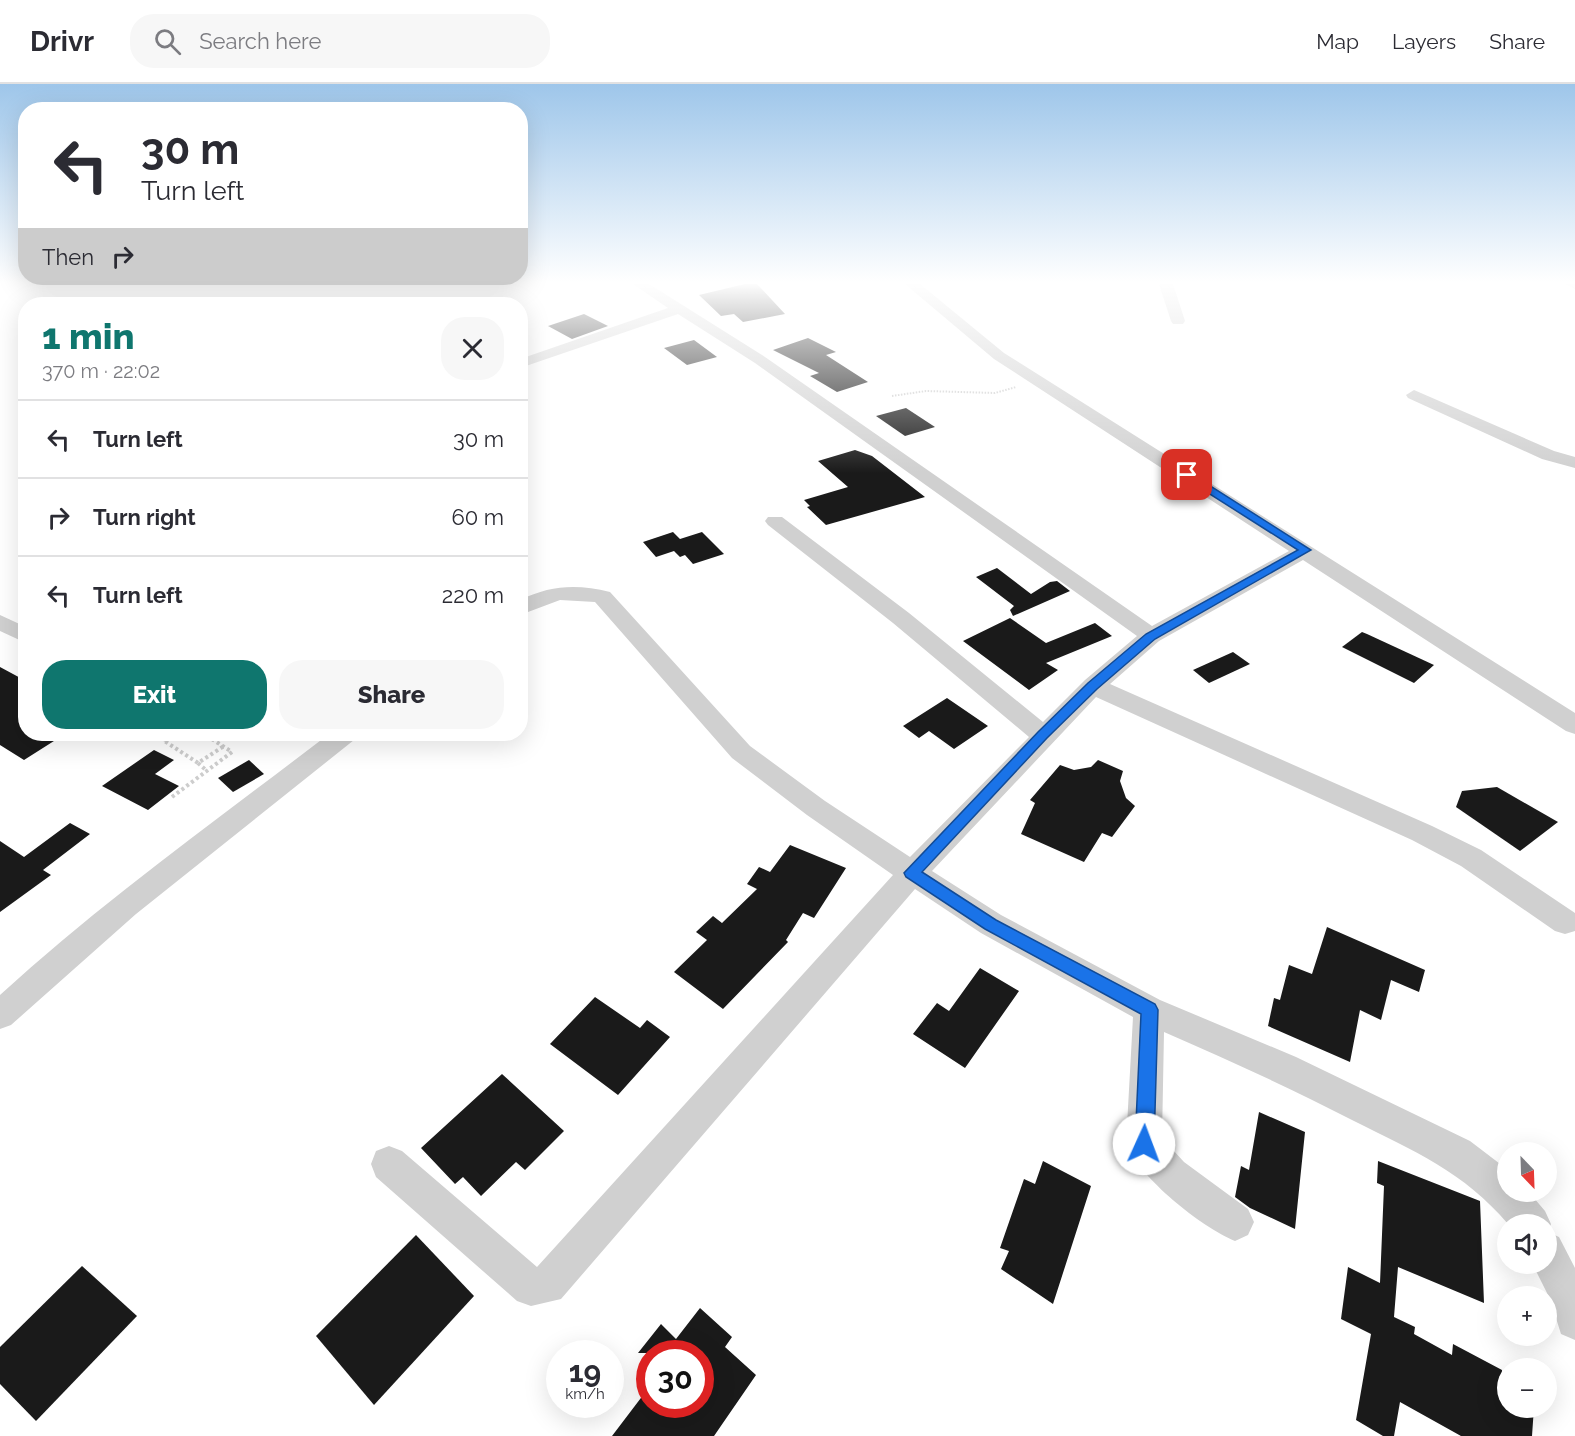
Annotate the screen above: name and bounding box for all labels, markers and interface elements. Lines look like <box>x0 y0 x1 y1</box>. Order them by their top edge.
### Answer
search box <box>130 14 550 68</box>
text: Drivr <box>30 25 94 58</box>
icon: search <box>151 25 184 58</box>
text: Search here <box>199 28 321 54</box>
text: Map <box>1316 29 1359 54</box>
text: Layers <box>1392 29 1456 54</box>
text: Share <box>1489 29 1545 54</box>
text: 30 m <box>141 125 239 174</box>
icon: left <box>42 126 120 204</box>
text: Turn left <box>141 175 244 206</box>
icon: right <box>106 240 139 273</box>
text: Then <box>42 244 94 270</box>
text: 1 min <box>42 315 134 357</box>
button: close <box>441 317 504 380</box>
text: 370 m · 22:02 <box>42 359 160 383</box>
icon: left <box>42 423 75 456</box>
text: Turn left <box>93 426 183 452</box>
text: 30 m <box>453 426 504 452</box>
pin <box>1161 449 1212 500</box>
icon: arrive <box>1170 458 1203 491</box>
icon: right <box>42 501 75 534</box>
text: Turn right <box>93 504 196 530</box>
text: 60 m <box>451 504 504 530</box>
icon: left <box>42 579 75 612</box>
text: Turn left <box>93 582 183 608</box>
text: 220 m <box>442 582 504 608</box>
button: Exit <box>42 660 267 729</box>
button: Share <box>279 660 504 729</box>
position arrow <box>1112 1112 1176 1176</box>
north arrow <box>1497 1142 1557 1202</box>
map controls <box>1497 1142 1557 1418</box>
button: sound <box>1497 1214 1557 1274</box>
button: + <box>1497 1286 1557 1346</box>
speed limit sign: 30 <box>636 1340 714 1418</box>
text: 19 <box>569 1354 601 1389</box>
button: − <box>1497 1358 1557 1418</box>
text: km/h <box>565 1385 605 1403</box>

